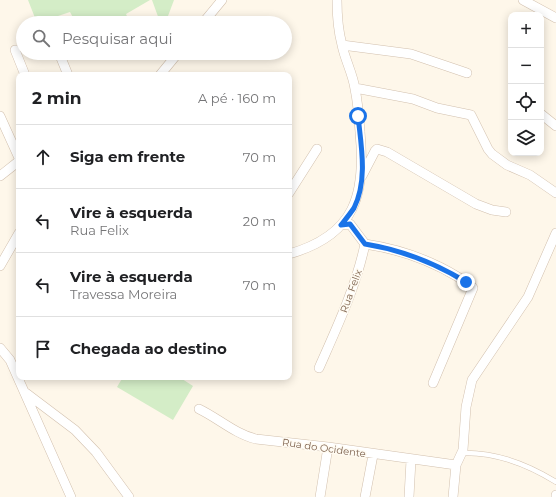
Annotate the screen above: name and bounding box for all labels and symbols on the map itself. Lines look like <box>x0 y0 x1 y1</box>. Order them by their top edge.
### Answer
route start <box>349 107 367 125</box>
street label: Rua Felix <box>337 267 365 315</box>
route end <box>457 273 475 291</box>
street label: Rua do Ocidente <box>281 436 367 460</box>

